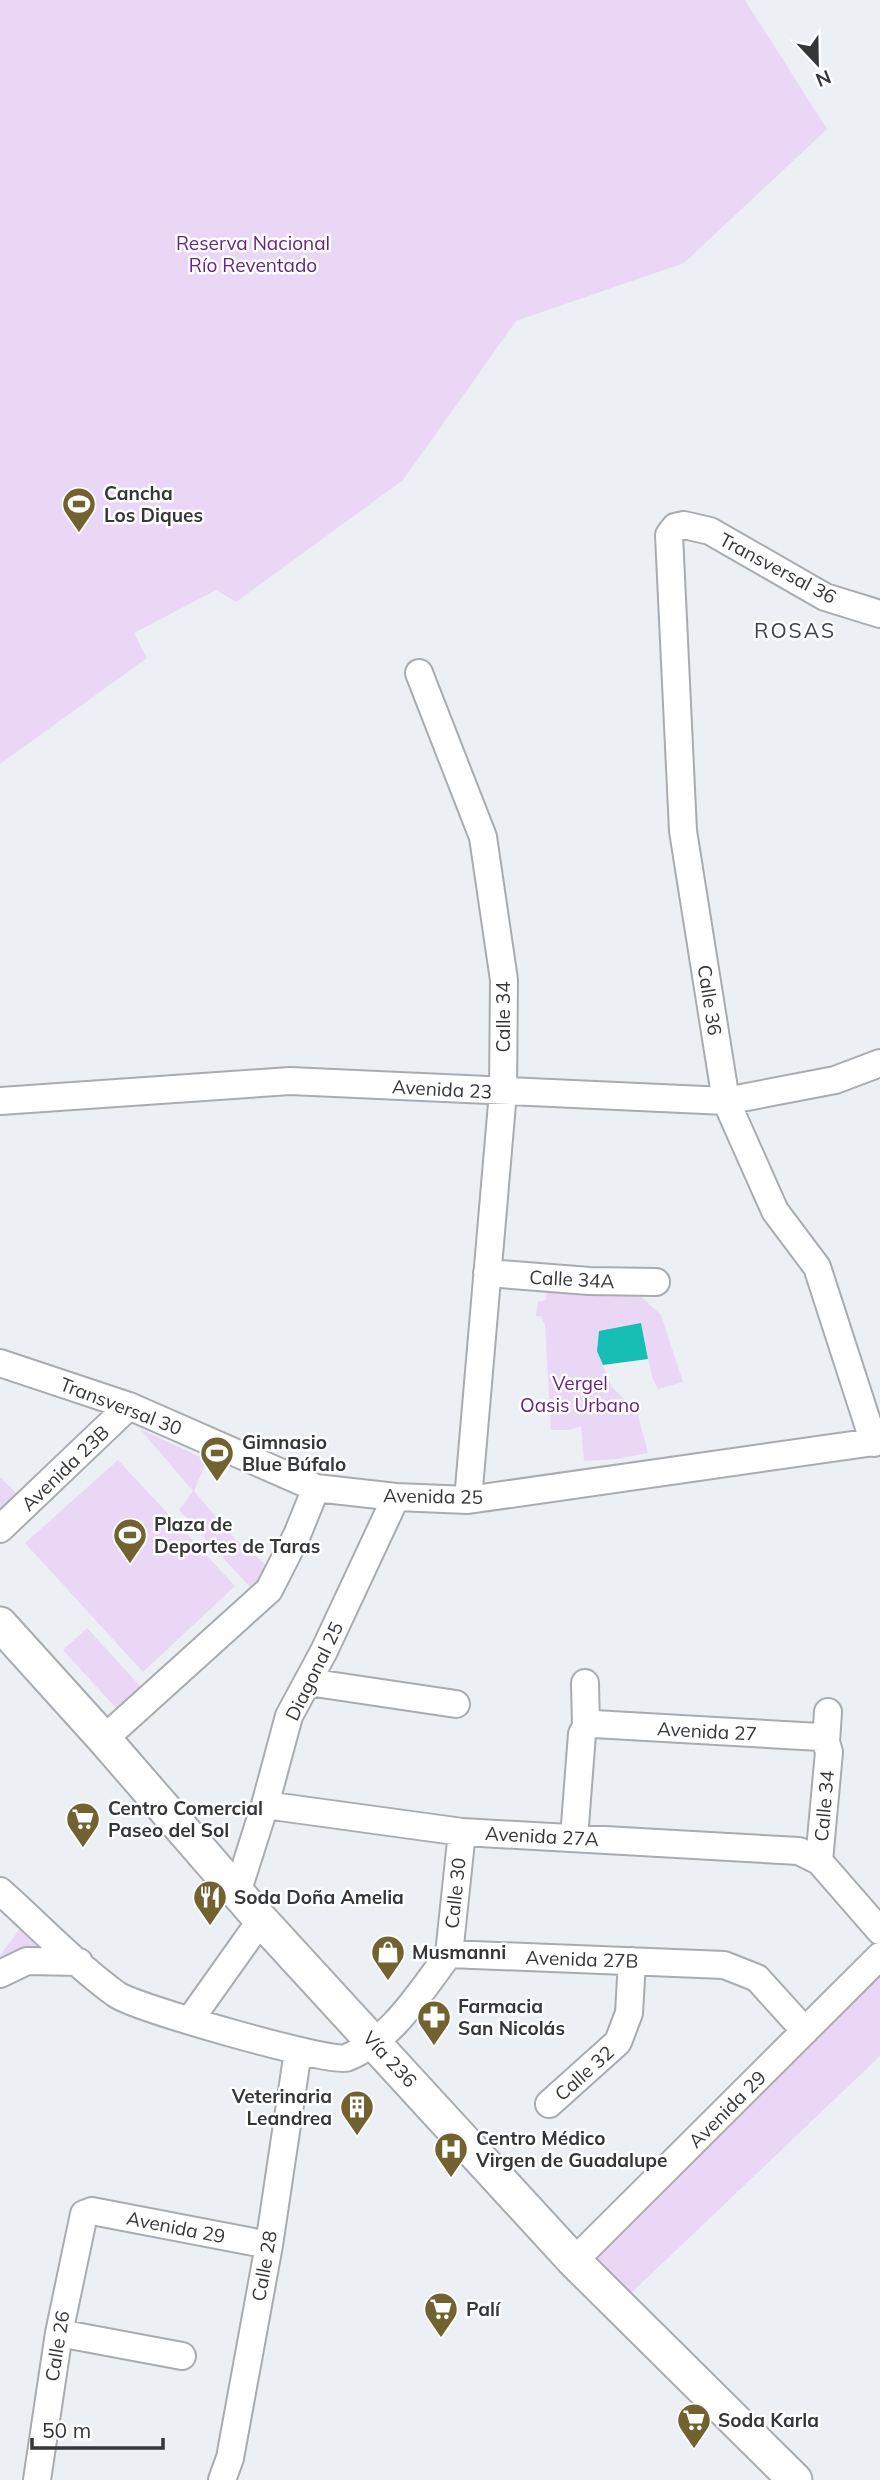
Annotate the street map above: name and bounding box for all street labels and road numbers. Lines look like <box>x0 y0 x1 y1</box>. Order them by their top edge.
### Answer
street label: Transversal 36 <box>716 527 840 609</box>
street label: Calle 36 <box>693 963 727 1037</box>
street label: Calle 34 <box>491 981 515 1053</box>
street label: Avenida 23 <box>391 1074 493 1104</box>
street label: Calle 34A <box>529 1265 615 1293</box>
street label: Transversal 30 <box>57 1372 185 1440</box>
street label: Avenida 23B <box>16 1420 114 1516</box>
street label: Avenida 25 <box>383 1483 483 1509</box>
street label: Diagonal 25 <box>280 1618 348 1724</box>
street label: Avenida 27 <box>656 1716 758 1746</box>
street label: Calle 34 <box>809 1769 839 1843</box>
street label: Avenida 27A <box>484 1821 600 1851</box>
street label: Calle 30 <box>439 1856 471 1930</box>
street label: Avenida 27B <box>525 1945 639 1973</box>
street label: Vía 236 <box>358 2026 422 2092</box>
street label: Calle 32 <box>550 2040 618 2106</box>
street label: Avenida 29 <box>683 2065 771 2153</box>
street label: Avenida 29 <box>125 2206 227 2248</box>
street label: Calle 28 <box>246 2229 282 2303</box>
street label: Calle 26 <box>40 2309 74 2383</box>

